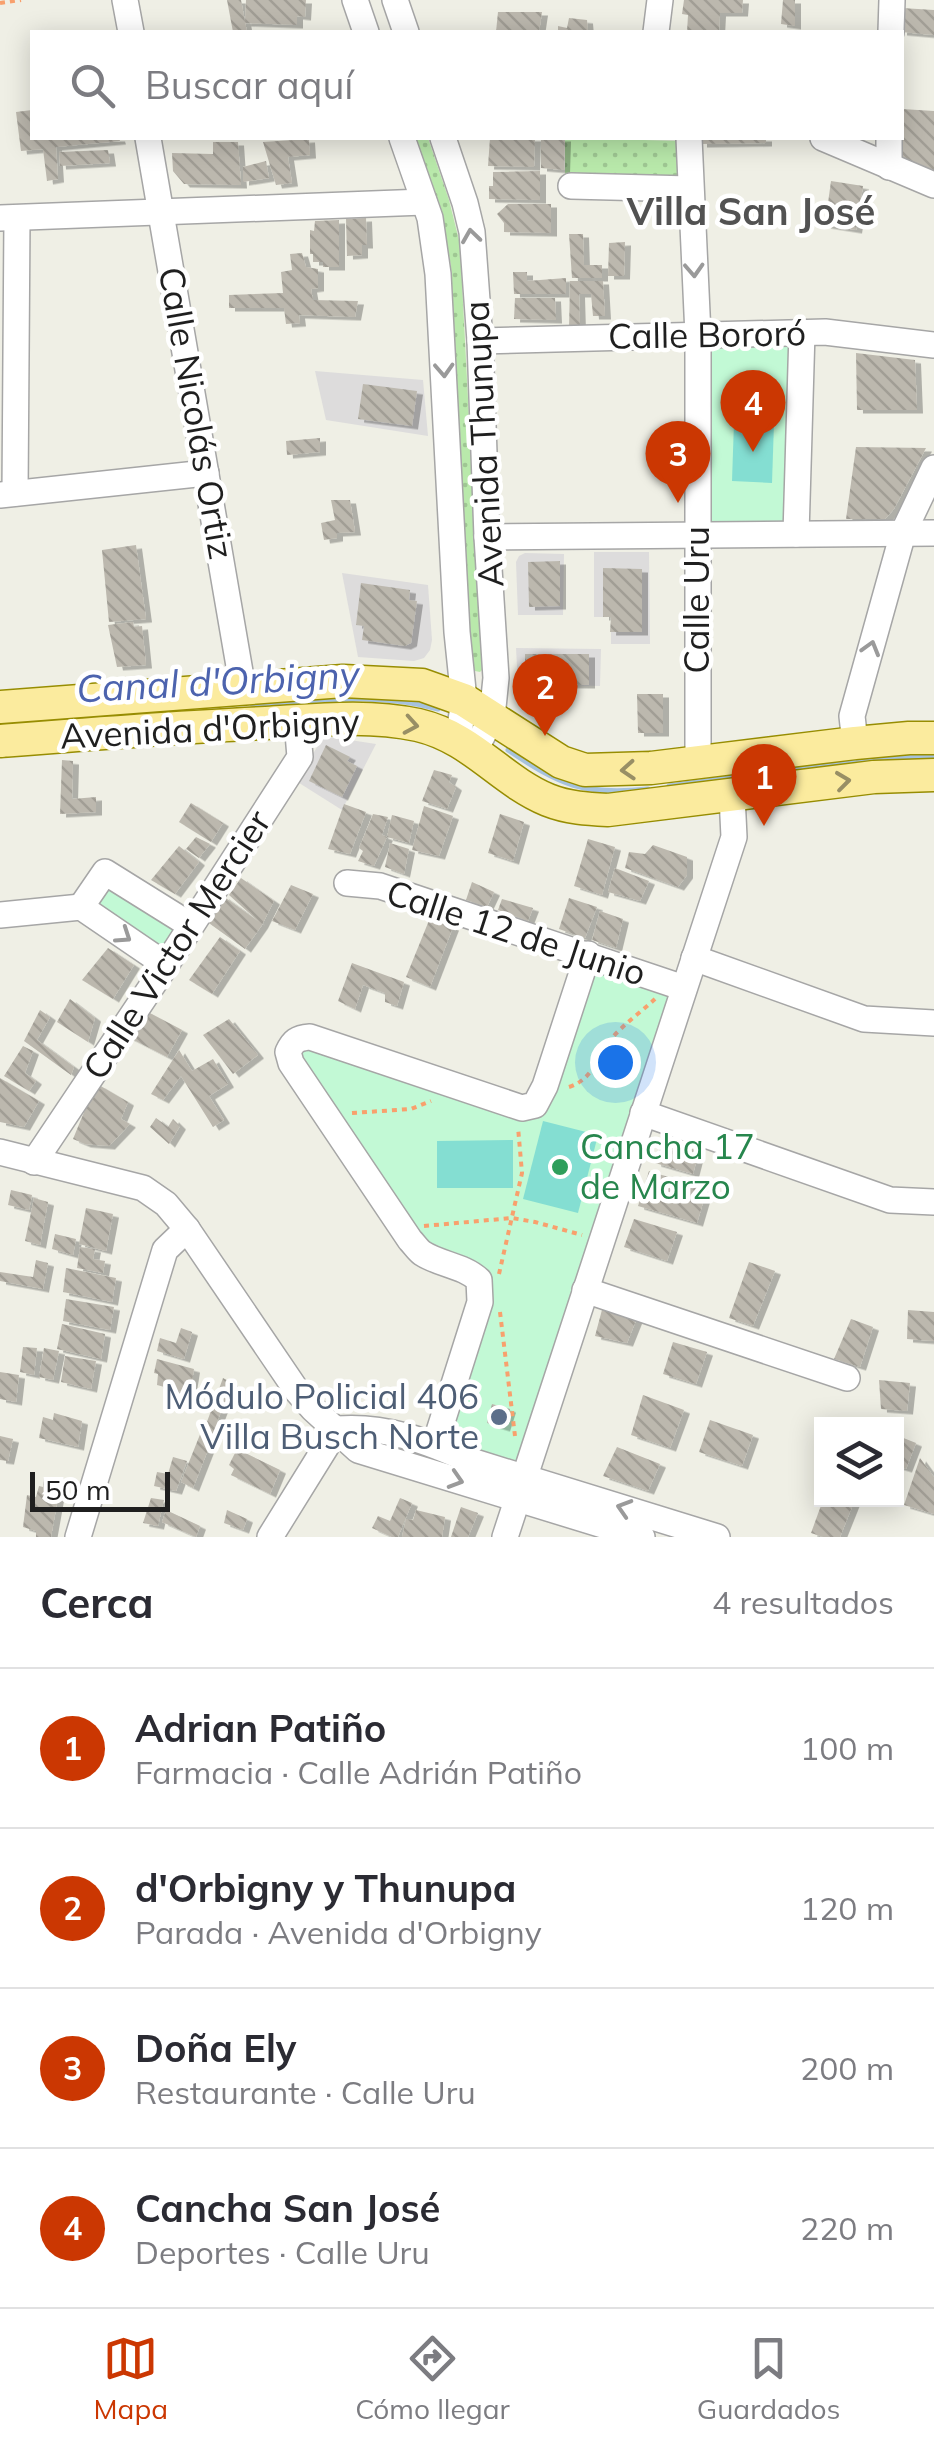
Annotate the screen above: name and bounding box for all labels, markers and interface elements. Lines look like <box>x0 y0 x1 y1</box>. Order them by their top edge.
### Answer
search box <box>30 30 904 140</box>
icon: search <box>65 58 120 113</box>
text: Buscar aquí <box>145 61 353 109</box>
district label: Villa San José <box>626 187 875 235</box>
one-way arrow <box>462 228 483 244</box>
one-way arrow <box>683 262 704 278</box>
street label: Calle Nicolás Ortiz <box>150 263 244 562</box>
street label: Avenida Thunupa <box>454 300 512 588</box>
street label: Calle Bororó <box>608 310 806 358</box>
one-way arrow <box>434 362 455 378</box>
pin: 4 <box>720 370 786 452</box>
pin: 3 <box>646 420 710 503</box>
street label: Calle Uru <box>674 526 718 674</box>
one-way arrow <box>860 640 881 657</box>
water label: Canal d'Orbigny <box>75 650 363 712</box>
pin: 2 <box>512 654 578 736</box>
street label: Avenida d'Orbigny <box>59 698 361 758</box>
one-way arrow <box>403 714 419 735</box>
pin: 1 <box>732 744 796 826</box>
one-way arrow <box>620 758 636 780</box>
one-way arrow <box>836 771 852 792</box>
street label: Calle Victor Mercier <box>73 801 280 1087</box>
street label: Calle 12 de Junio <box>381 869 652 995</box>
one-way arrow <box>112 924 131 942</box>
your location <box>590 1037 641 1088</box>
place label: Cancha 17 de Marzo <box>580 1124 755 1208</box>
marker: Cancha 17 de Marzo <box>549 1156 571 1178</box>
place label: Módulo Policial 406 Villa Busch Norte <box>165 1374 479 1458</box>
marker: Módulo Policial 406 Villa Busch Norte <box>488 1406 510 1428</box>
map controls <box>814 1417 904 1507</box>
button: layers <box>814 1417 904 1507</box>
scale bar <box>30 1467 170 1512</box>
one-way arrow <box>447 1468 464 1489</box>
text: 50 m <box>45 1472 111 1507</box>
one-way arrow <box>616 1499 633 1520</box>
text: Cerca <box>40 1576 154 1629</box>
text: 4 resultados <box>712 1582 894 1622</box>
text: Adrian Patiño <box>135 1704 386 1752</box>
text: 1 <box>63 1728 82 1768</box>
text: 100 m <box>800 1728 894 1768</box>
text: Farmacia · Calle Adrián Patiño <box>135 1752 582 1792</box>
text: d'Orbigny y Thunupa <box>135 1864 516 1912</box>
text: 2 <box>63 1888 82 1928</box>
text: 120 m <box>800 1888 894 1928</box>
text: Parada · Avenida d'Orbigny <box>135 1912 542 1952</box>
text: Doña Ely <box>135 2024 297 2072</box>
text: 3 <box>63 2048 82 2088</box>
text: 200 m <box>800 2048 894 2088</box>
text: Restaurante · Calle Uru <box>135 2072 476 2112</box>
text: Cancha San José <box>135 2184 440 2232</box>
text: 4 <box>63 2208 82 2248</box>
text: 220 m <box>800 2208 894 2248</box>
text: Deportes · Calle Uru <box>135 2232 430 2272</box>
tab: Mapa <box>94 2331 168 2426</box>
tab: Cómo llegar <box>355 2331 510 2426</box>
tab: Guardados <box>697 2331 840 2426</box>

